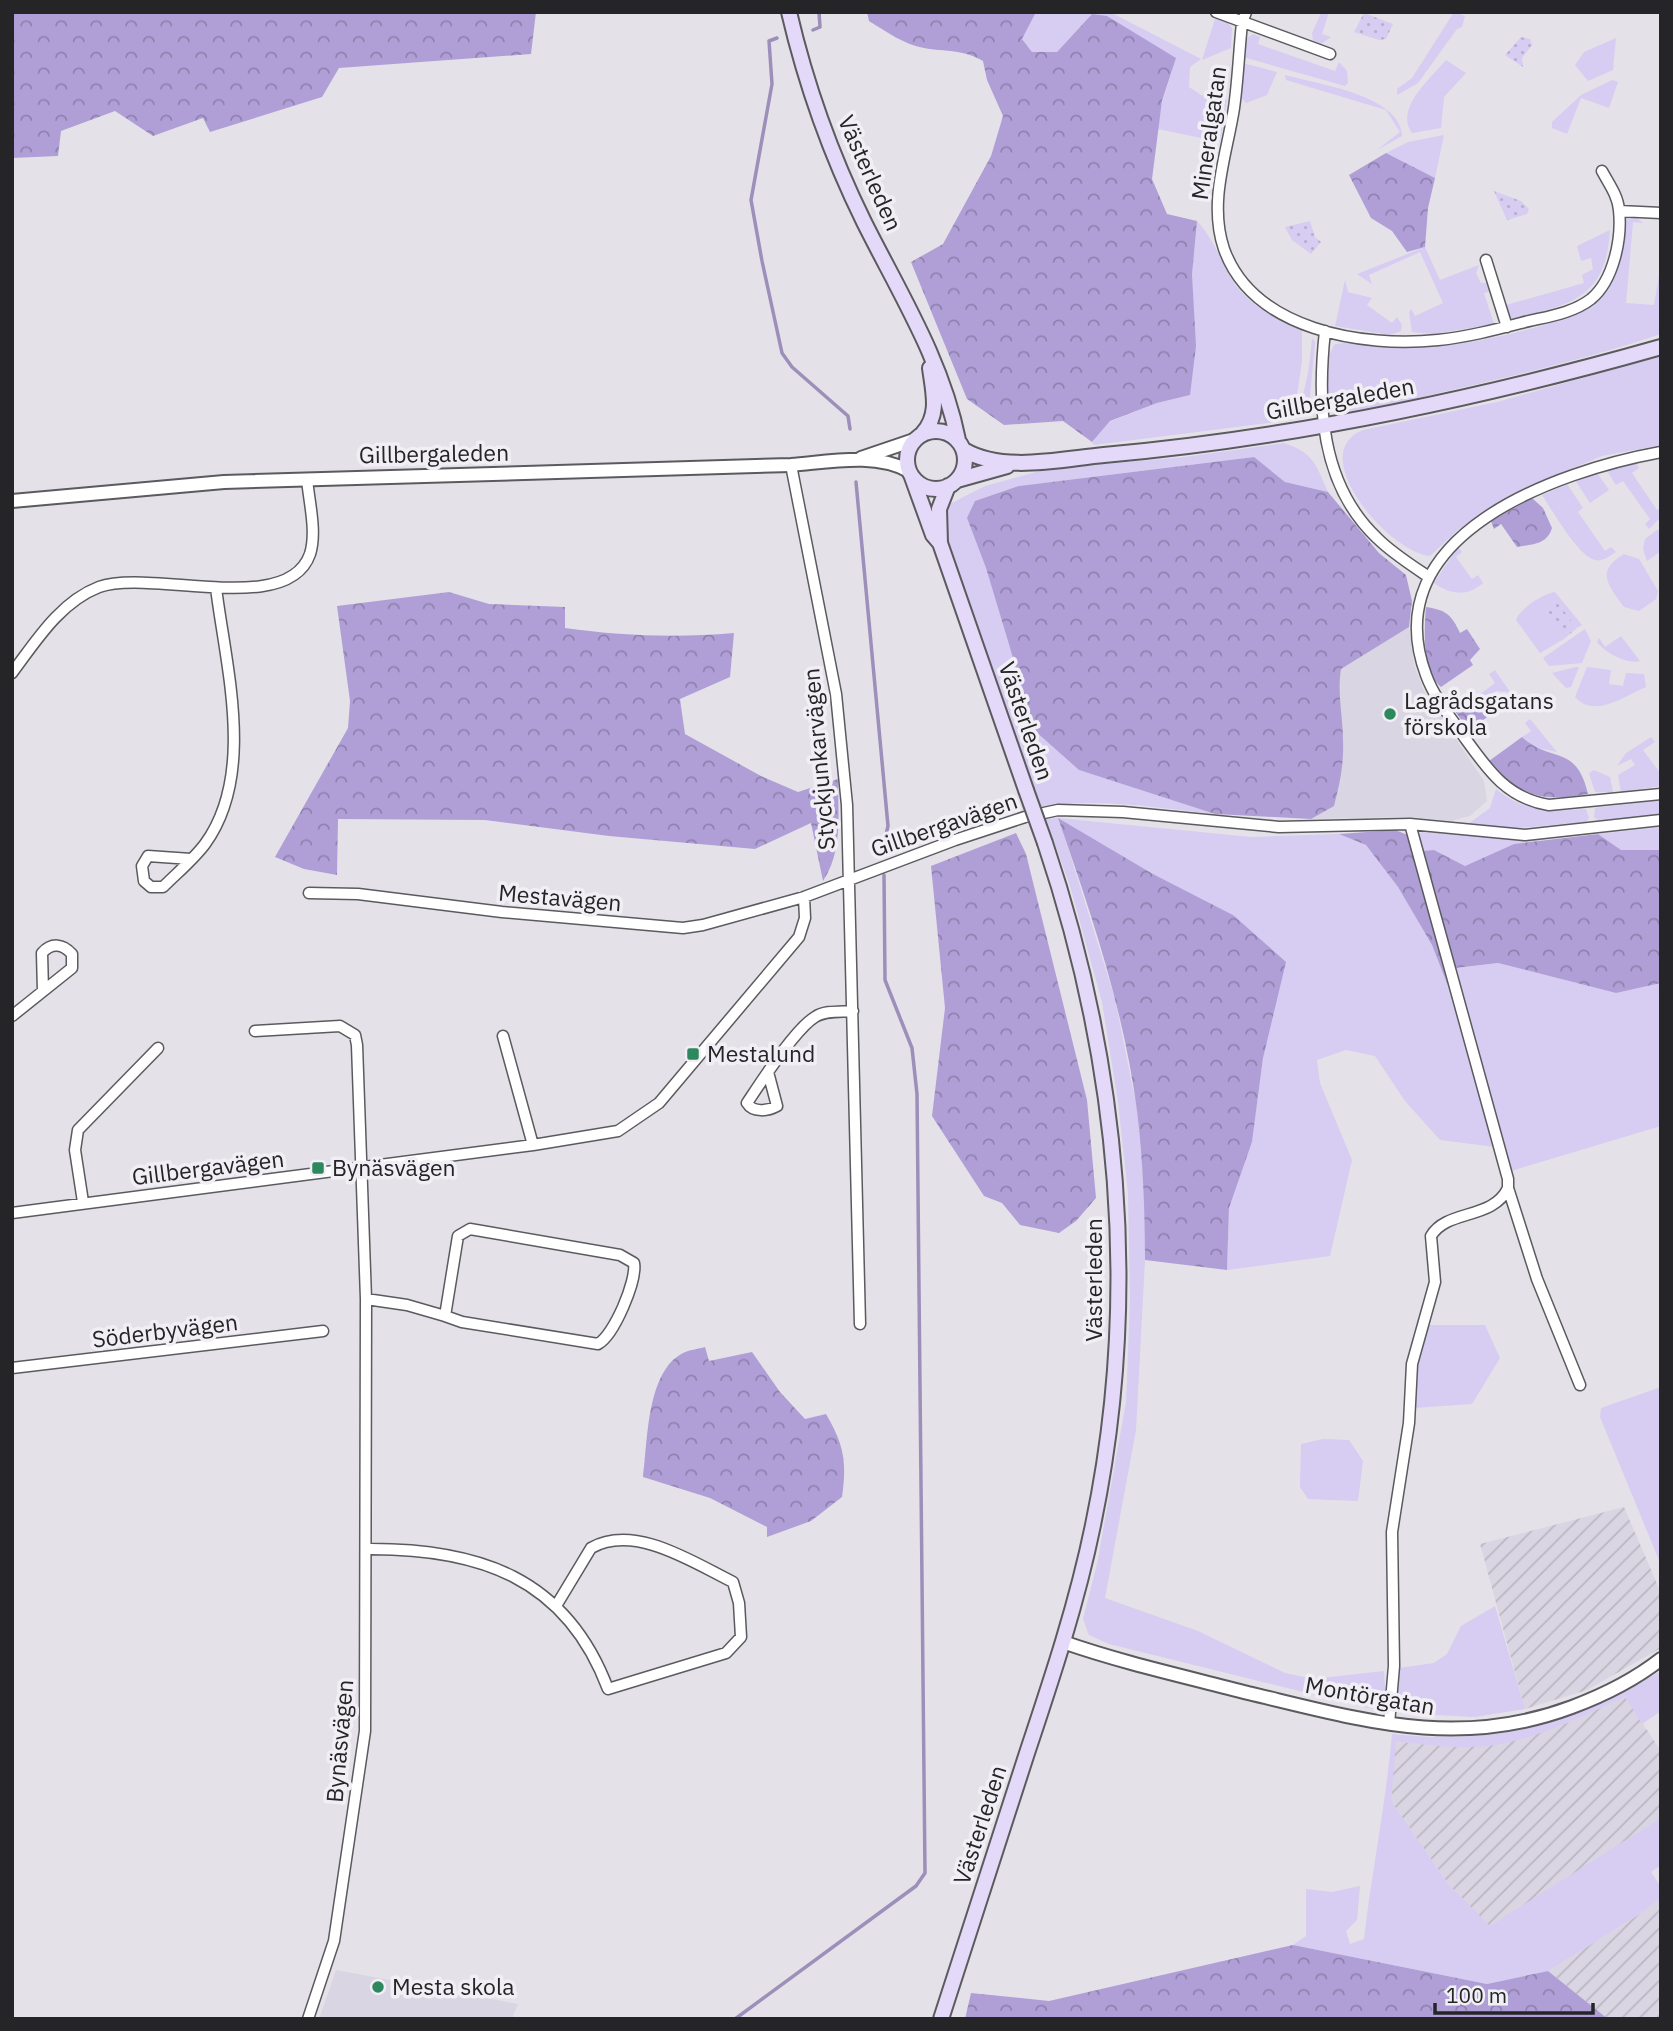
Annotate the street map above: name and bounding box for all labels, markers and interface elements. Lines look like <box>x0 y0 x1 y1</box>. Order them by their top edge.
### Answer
street label: Mineralgatan <box>1184 64 1232 202</box>
street label: Västerleden <box>832 110 910 235</box>
street label: Gillbergaleden <box>1263 370 1416 426</box>
street label: Gillbergaleden <box>359 437 509 469</box>
street label: Västerleden <box>993 657 1061 784</box>
street label: Styckjunkarvägen <box>795 667 841 851</box>
place label: Lagrådsgatans förskola <box>1404 685 1554 741</box>
marker: Lagrådsgatans förskola <box>1382 706 1398 722</box>
street label: Gillbergavägen <box>866 785 1021 863</box>
street label: Mestavägen <box>497 877 623 917</box>
place label: Mestalund <box>707 1038 815 1068</box>
marker: Mestalund <box>685 1046 701 1062</box>
street label: Gillbergavägen <box>130 1143 286 1191</box>
place label: Bynäsvägen <box>332 1152 456 1182</box>
marker: Bynäsvägen <box>310 1160 326 1176</box>
street label: Västerleden <box>1078 1218 1108 1342</box>
street label: Söderbyvägen <box>90 1306 239 1354</box>
street label: Montörgatan <box>1303 1669 1437 1721</box>
street label: Bynäsvägen <box>319 1678 359 1804</box>
street label: Västerleden <box>946 1761 1012 1888</box>
place label: Mesta skola <box>392 1971 514 2001</box>
scale bar <box>1435 1972 1592 2016</box>
marker: Mesta skola <box>370 1979 386 1995</box>
text: 100 m <box>1446 1981 1507 2009</box>

